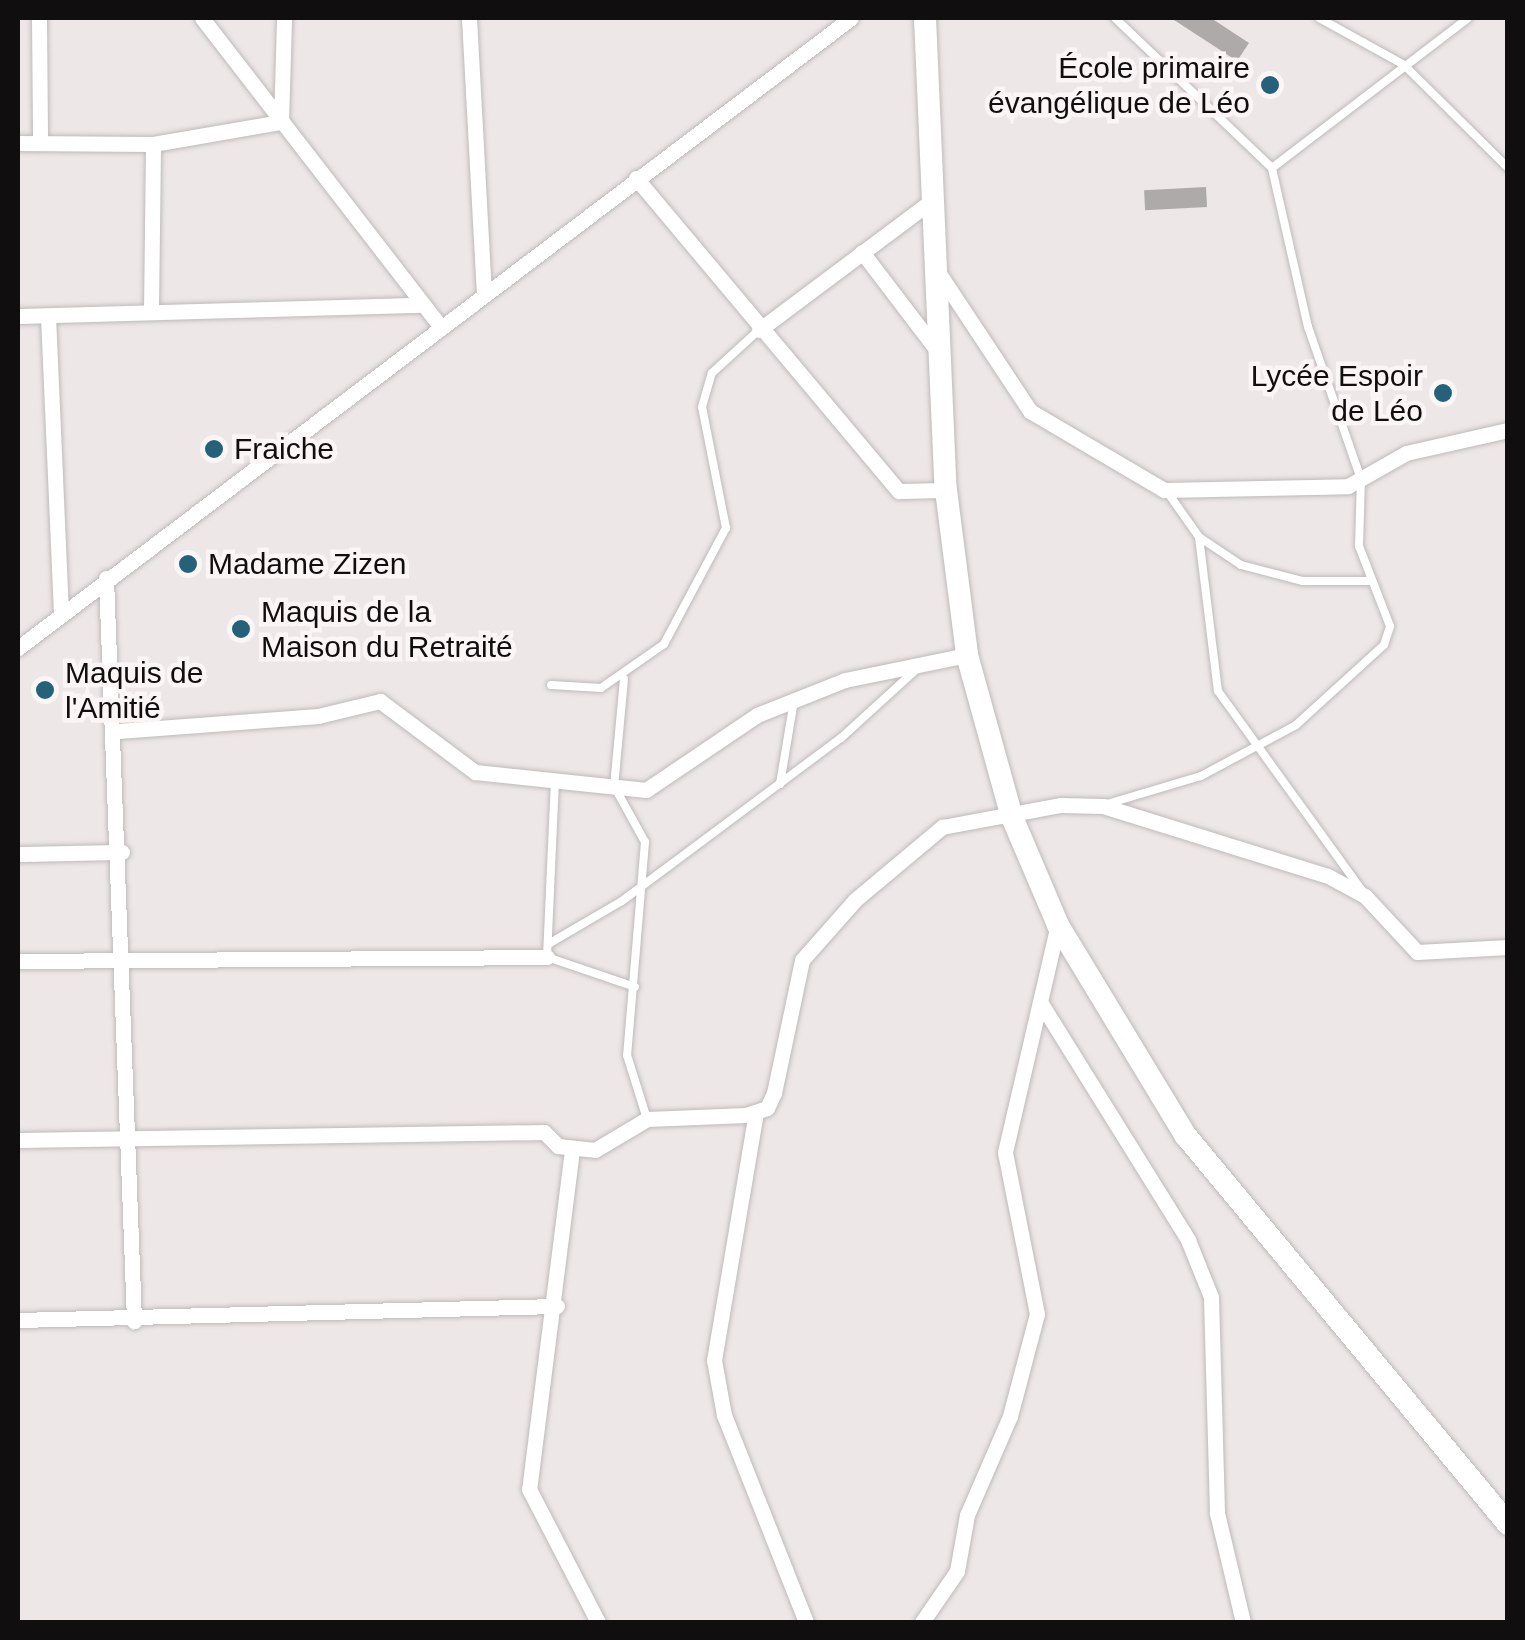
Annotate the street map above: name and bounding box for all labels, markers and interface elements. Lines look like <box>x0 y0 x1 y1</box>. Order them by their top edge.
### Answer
place label: École primaire évangélique de Léo <box>988 50 1250 120</box>
marker: École primaire évangélique de Léo <box>1259 74 1281 96</box>
place label: Lycée Espoir de Léo <box>1251 358 1423 428</box>
marker: Lycée Espoir de Léo <box>1432 382 1454 404</box>
place label: Fraiche <box>234 431 334 467</box>
marker: Fraiche <box>203 438 225 460</box>
place label: Madame Zizen <box>208 546 406 582</box>
marker: Madame Zizen <box>177 553 199 575</box>
place label: Maquis de la Maison du Retraité <box>261 594 513 664</box>
marker: Maquis de la Maison du Retraité <box>230 618 252 640</box>
place label: Maquis de l'Amitié <box>65 655 203 726</box>
marker: Maquis de l'Amitié <box>34 679 56 701</box>

